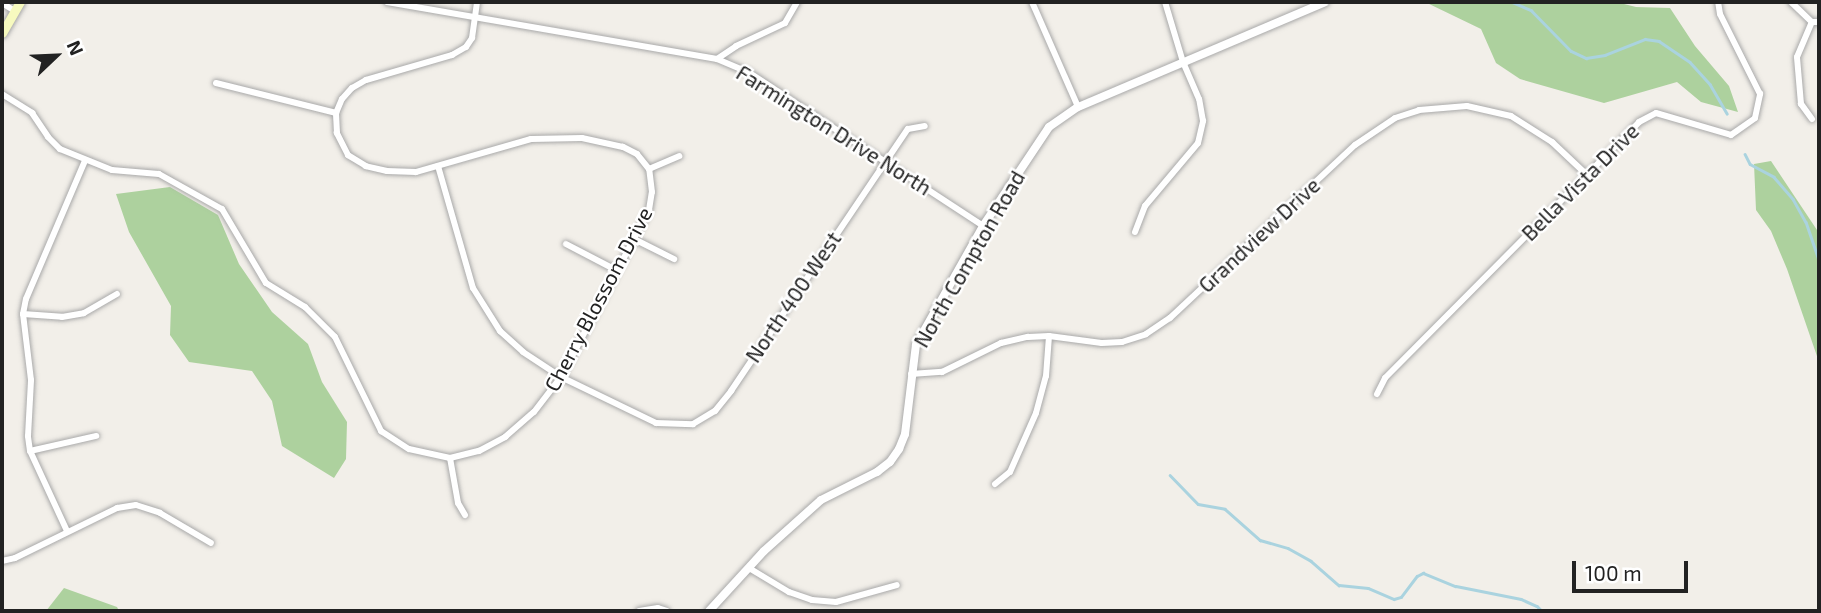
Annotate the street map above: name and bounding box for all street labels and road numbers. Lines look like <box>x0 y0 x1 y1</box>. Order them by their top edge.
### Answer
street label: Farmington Drive North <box>732 60 936 200</box>
street label: Bella Vista Drive <box>1516 118 1644 246</box>
street label: North Compton Road <box>908 166 1030 352</box>
street label: Grandview Drive <box>1193 172 1325 298</box>
street label: Cherry Blossom Drive <box>539 202 657 396</box>
street label: North 400 West <box>740 227 846 367</box>

